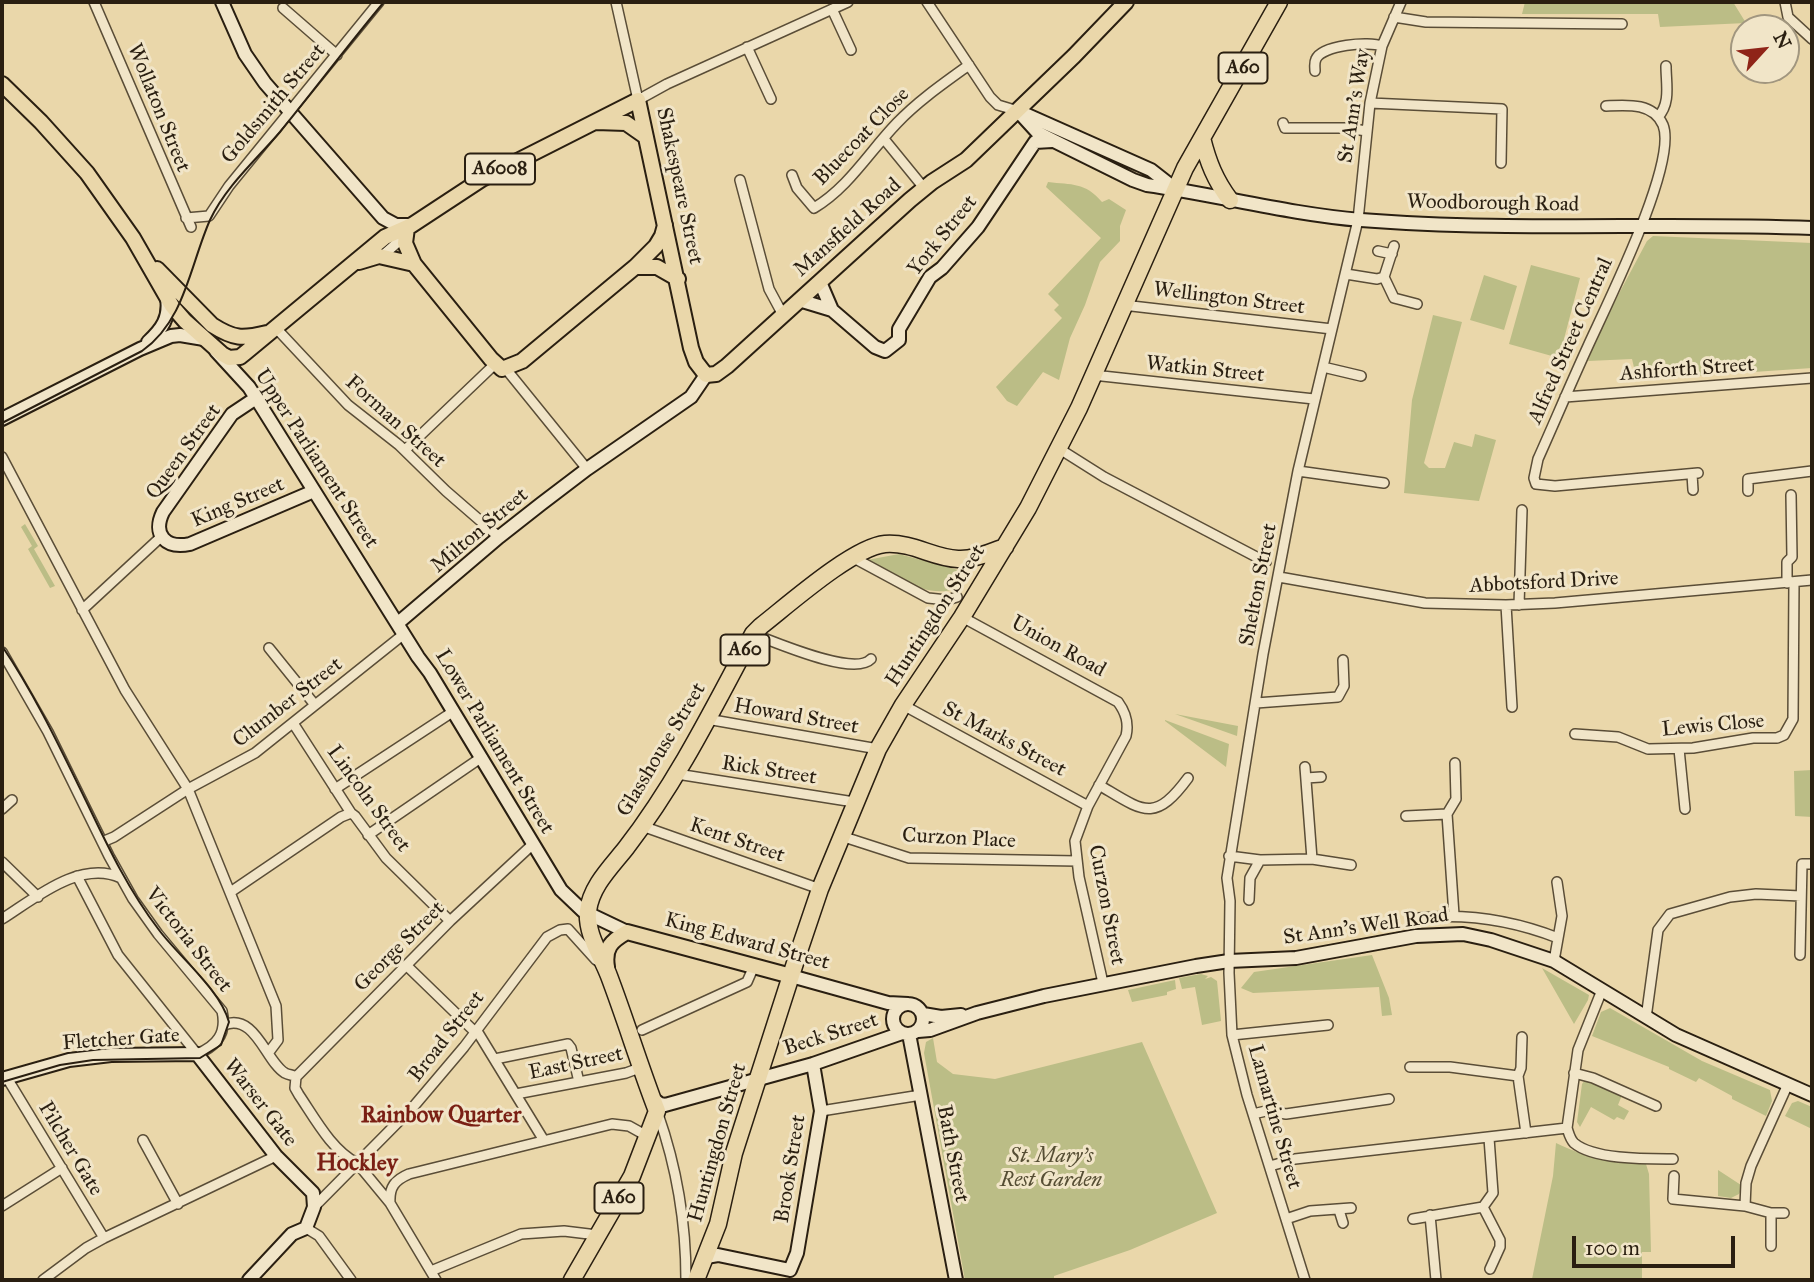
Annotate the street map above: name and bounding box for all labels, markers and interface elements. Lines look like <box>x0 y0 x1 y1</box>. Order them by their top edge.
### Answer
north arrow <box>1730 14 1800 84</box>
text: N <box>1768 28 1796 53</box>
street label: Goldsmith Street <box>216 39 332 169</box>
street label: Wollaton Street <box>121 40 195 176</box>
street label: St Ann's Way <box>1334 47 1376 165</box>
road number: A60 <box>1218 52 1268 83</box>
street label: Bluecoat Close <box>809 83 915 191</box>
street label: Shakespeare Street <box>650 105 708 267</box>
road number: A6008 <box>465 154 535 184</box>
street label: Mansfield Road <box>789 173 907 283</box>
street label: York Street <box>903 190 983 282</box>
street label: Woodborough Road <box>1407 190 1579 218</box>
street label: Alfred Street Central <box>1523 254 1619 428</box>
street label: Wellington Street <box>1152 277 1306 321</box>
street label: Watkin Street <box>1145 351 1265 389</box>
street label: Ashforth Street <box>1619 353 1755 387</box>
street label: Upper Parliament Street <box>249 365 383 553</box>
street label: Forman Street <box>340 370 450 474</box>
street label: Queen Street <box>141 399 227 505</box>
street label: King Street <box>188 472 288 534</box>
street label: Milton Street <box>426 483 534 579</box>
street label: Shelton Street <box>1235 522 1283 648</box>
street label: Huntingdon Street <box>881 540 991 692</box>
street label: Abbotsford Drive <box>1469 567 1619 599</box>
street label: Union Road <box>1006 611 1110 683</box>
road number: A60 <box>720 635 770 666</box>
street label: Lower Parliament Street <box>429 645 559 839</box>
street label: Clumber Street <box>228 652 348 754</box>
street label: Glasshouse Street <box>612 678 712 822</box>
street label: Howard Street <box>732 694 860 740</box>
street label: St Marks Street <box>938 697 1070 783</box>
street label: Lewis Close <box>1661 709 1765 743</box>
street label: Lincoln Street <box>321 741 415 857</box>
street label: Rick Street <box>720 751 818 791</box>
street label: Kent Street <box>686 813 788 869</box>
street label: Curzon Place <box>901 823 1017 855</box>
street label: Curzon Street <box>1082 843 1130 967</box>
street label: Victoria Street <box>139 882 237 998</box>
street label: George Street <box>349 896 451 998</box>
street label: St Ann's Well Road <box>1282 903 1450 951</box>
street label: King Edward Street <box>662 908 832 976</box>
street label: Broad Street <box>404 987 490 1087</box>
street label: Beck Street <box>781 1008 881 1062</box>
street label: Fletcher Gate <box>61 1023 181 1057</box>
street label: East Street <box>527 1042 625 1086</box>
street label: Lamartine Street <box>1241 1042 1307 1192</box>
street label: Warser Gate <box>218 1054 302 1152</box>
street label: Huntingdon Street <box>683 1061 753 1225</box>
street label: Pilcher Gate <box>32 1097 108 1201</box>
district label: Rainbow Quarter <box>361 1102 521 1130</box>
street label: Bath Street <box>930 1103 974 1205</box>
street label: Brook Street <box>770 1113 812 1225</box>
park label: St. Mary's Rest Garden <box>1000 1144 1102 1194</box>
district label: Hockley <box>316 1150 398 1178</box>
road number: A60 <box>594 1182 644 1214</box>
scale bar <box>1576 1222 1739 1266</box>
text: 100 m <box>1585 1235 1640 1261</box>

